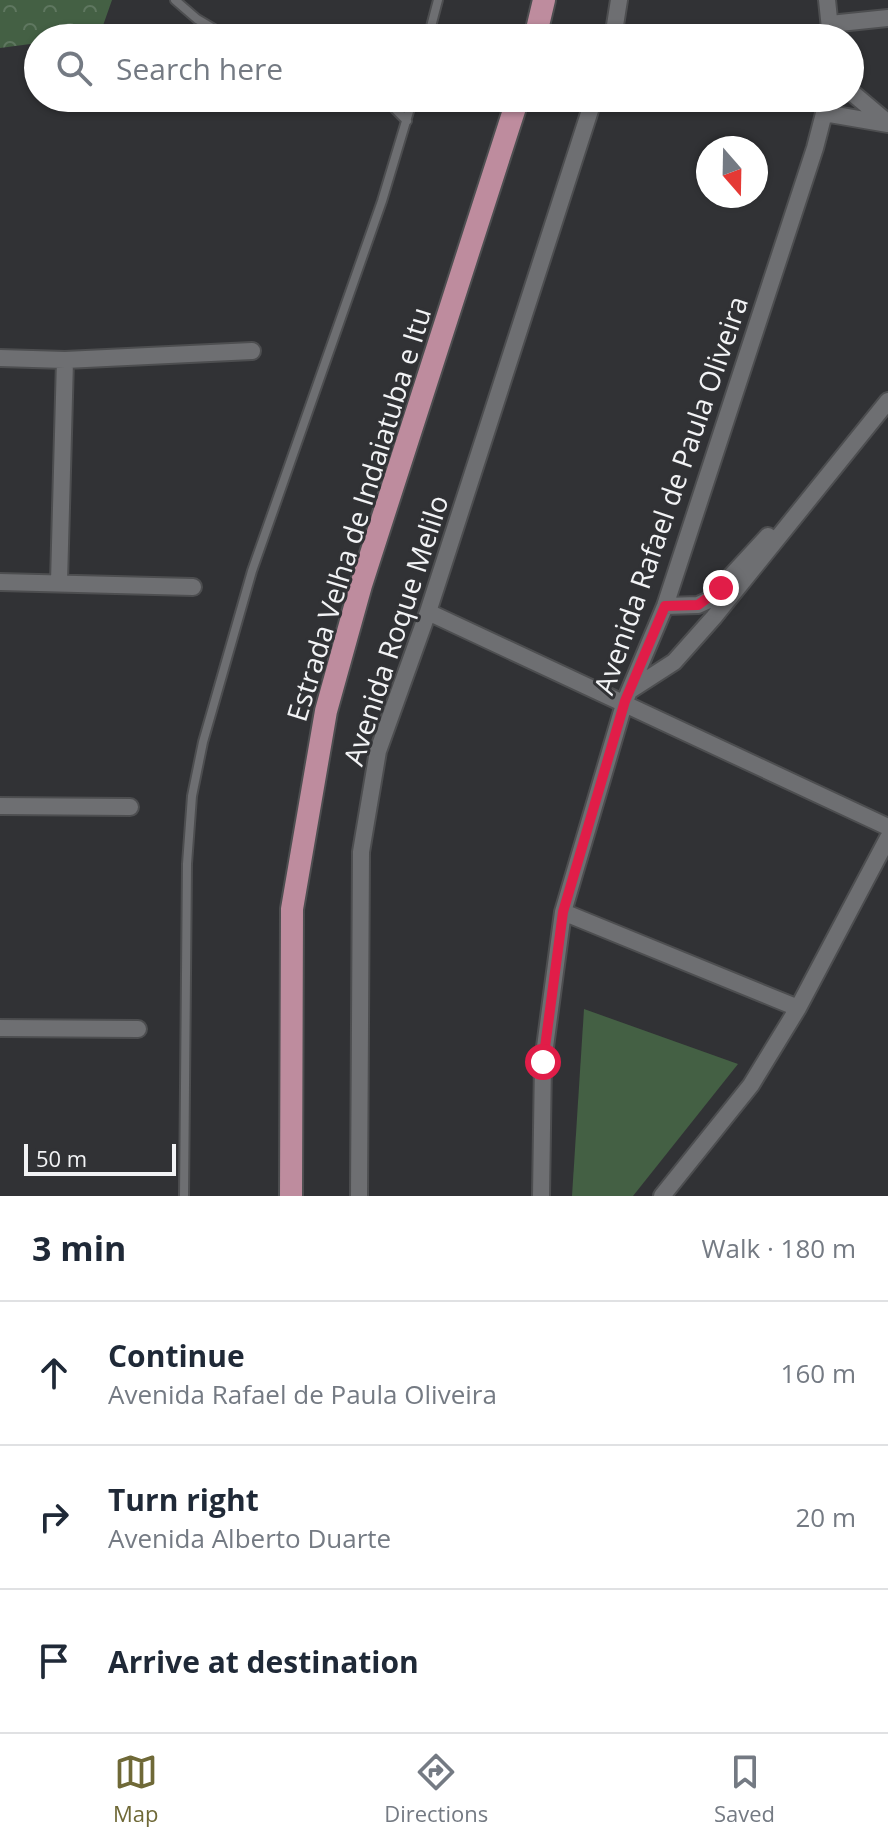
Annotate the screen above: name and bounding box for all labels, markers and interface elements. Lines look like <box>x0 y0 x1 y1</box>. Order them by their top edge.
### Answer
search box <box>24 24 864 112</box>
icon: search <box>52 46 96 90</box>
text: Search here <box>116 48 283 89</box>
north arrow <box>696 136 768 208</box>
street label: Avenida Rafael de Paula Oliveira <box>584 291 756 699</box>
street label: Estrada Velha de Indaiatuba e Itu <box>277 302 439 726</box>
street label: Avenida Roque Melilo <box>333 490 457 770</box>
route end <box>703 570 739 606</box>
route start <box>525 1044 561 1080</box>
scale bar <box>24 1140 176 1176</box>
text: 50 m <box>36 1143 87 1173</box>
text: 3 min <box>32 1225 126 1271</box>
text: Walk · 180 m <box>702 1230 856 1266</box>
text: Continue <box>108 1335 245 1376</box>
icon: ahead <box>32 1351 76 1395</box>
text: 160 m <box>781 1355 856 1391</box>
text: Avenida Rafael de Paula Oliveira <box>108 1376 497 1412</box>
text: Turn right <box>108 1479 259 1520</box>
icon: right <box>32 1495 76 1539</box>
text: 20 m <box>795 1499 856 1535</box>
text: Avenida Alberto Duarte <box>108 1520 391 1556</box>
icon: arrive <box>32 1639 76 1683</box>
text: Arrive at destination <box>108 1641 419 1682</box>
tab: Map <box>113 1750 158 1828</box>
tab: Directions <box>384 1750 488 1828</box>
tab: Saved <box>714 1750 775 1828</box>

